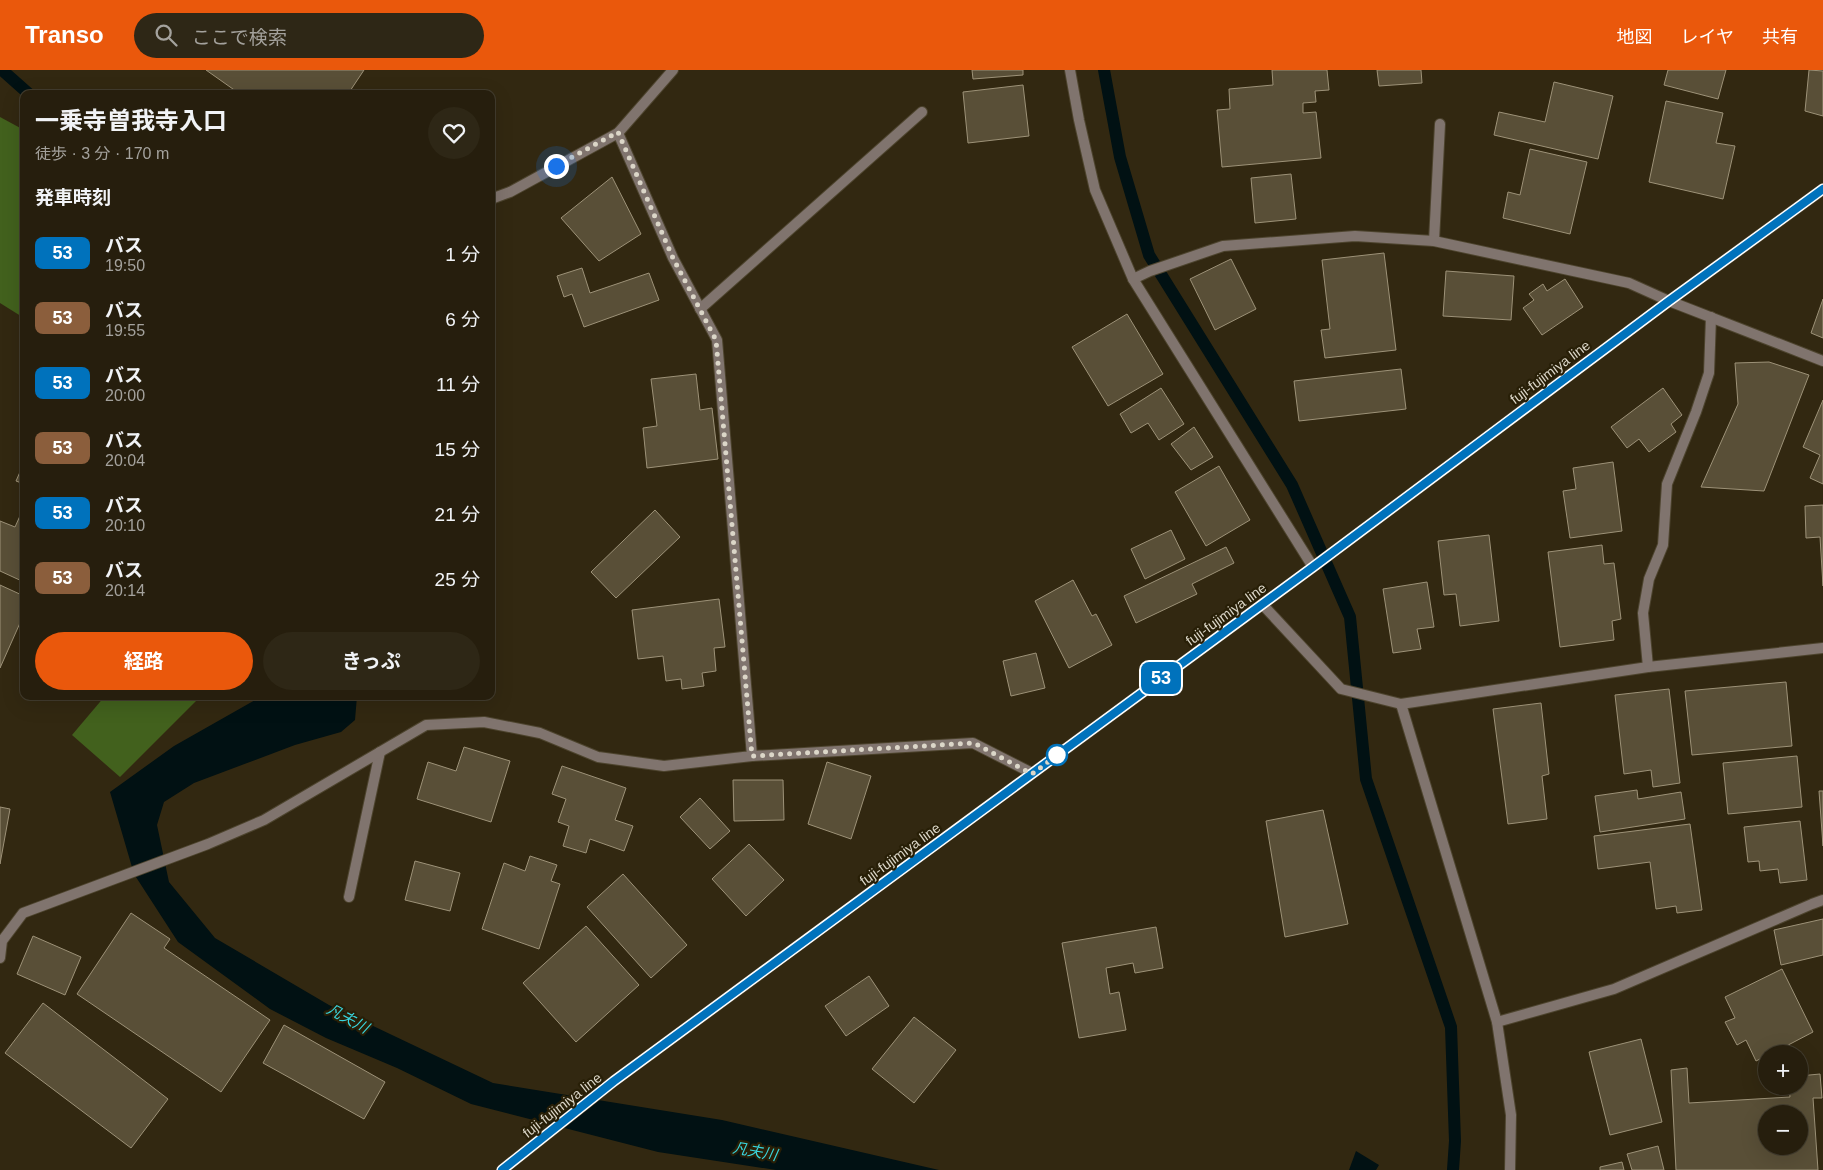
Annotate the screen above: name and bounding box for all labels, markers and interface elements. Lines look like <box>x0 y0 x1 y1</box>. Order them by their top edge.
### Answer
search box <box>134 13 484 58</box>
text: Transo <box>25 21 104 48</box>
icon: search <box>152 21 180 49</box>
text: ここで検索 <box>192 27 287 48</box>
text: 地図 <box>1617 27 1653 47</box>
text: レイヤ <box>1681 27 1734 47</box>
text: 共有 <box>1762 27 1798 47</box>
text: 一乗寺曽我寺入口 <box>35 107 227 134</box>
button: heart <box>428 107 480 159</box>
text: 徒歩 · 3 分 · 170 m <box>35 145 169 162</box>
your location <box>544 154 569 179</box>
text: 発車時刻 <box>35 187 111 208</box>
text: バス <box>105 235 143 256</box>
text: 53 <box>52 243 73 263</box>
text: 1 分 <box>445 244 480 265</box>
text: 19:50 <box>105 257 145 274</box>
text: バス <box>105 300 143 321</box>
text: 53 <box>52 308 73 328</box>
text: 6 分 <box>445 309 480 330</box>
text: 19:55 <box>105 322 145 339</box>
street label: fuji-fujimiya line <box>1507 337 1593 407</box>
text: バス <box>105 365 143 386</box>
text: 53 <box>52 373 73 393</box>
text: 11 分 <box>436 374 480 395</box>
text: 20:00 <box>105 387 145 404</box>
text: バス <box>105 430 143 451</box>
text: 53 <box>52 438 73 458</box>
text: 15 分 <box>435 439 480 460</box>
text: 20:04 <box>105 452 145 469</box>
text: バス <box>105 495 143 516</box>
text: 53 <box>52 503 73 523</box>
text: 21 分 <box>435 504 480 525</box>
text: 20:10 <box>105 517 145 534</box>
text: バス <box>105 560 143 581</box>
text: 53 <box>52 568 73 588</box>
text: 25 分 <box>435 569 480 590</box>
street label: fuji-fujimiya line <box>1183 579 1270 649</box>
text: 20:14 <box>105 582 145 599</box>
button: 経路 <box>35 632 253 690</box>
button: きっぷ <box>263 632 480 690</box>
line badge: 53 <box>1138 662 1184 694</box>
text: 53 <box>1151 668 1171 688</box>
unlabelled marker <box>1046 744 1068 766</box>
street label: fuji-fujimiya line <box>857 819 944 889</box>
water label: 凡夫川 <box>324 1000 374 1037</box>
map controls <box>1758 1045 1808 1155</box>
button: + <box>1758 1045 1808 1095</box>
street label: fuji-fujimiya line <box>519 1069 605 1141</box>
button: − <box>1758 1105 1808 1155</box>
water label: 凡夫川 <box>731 1139 781 1164</box>

